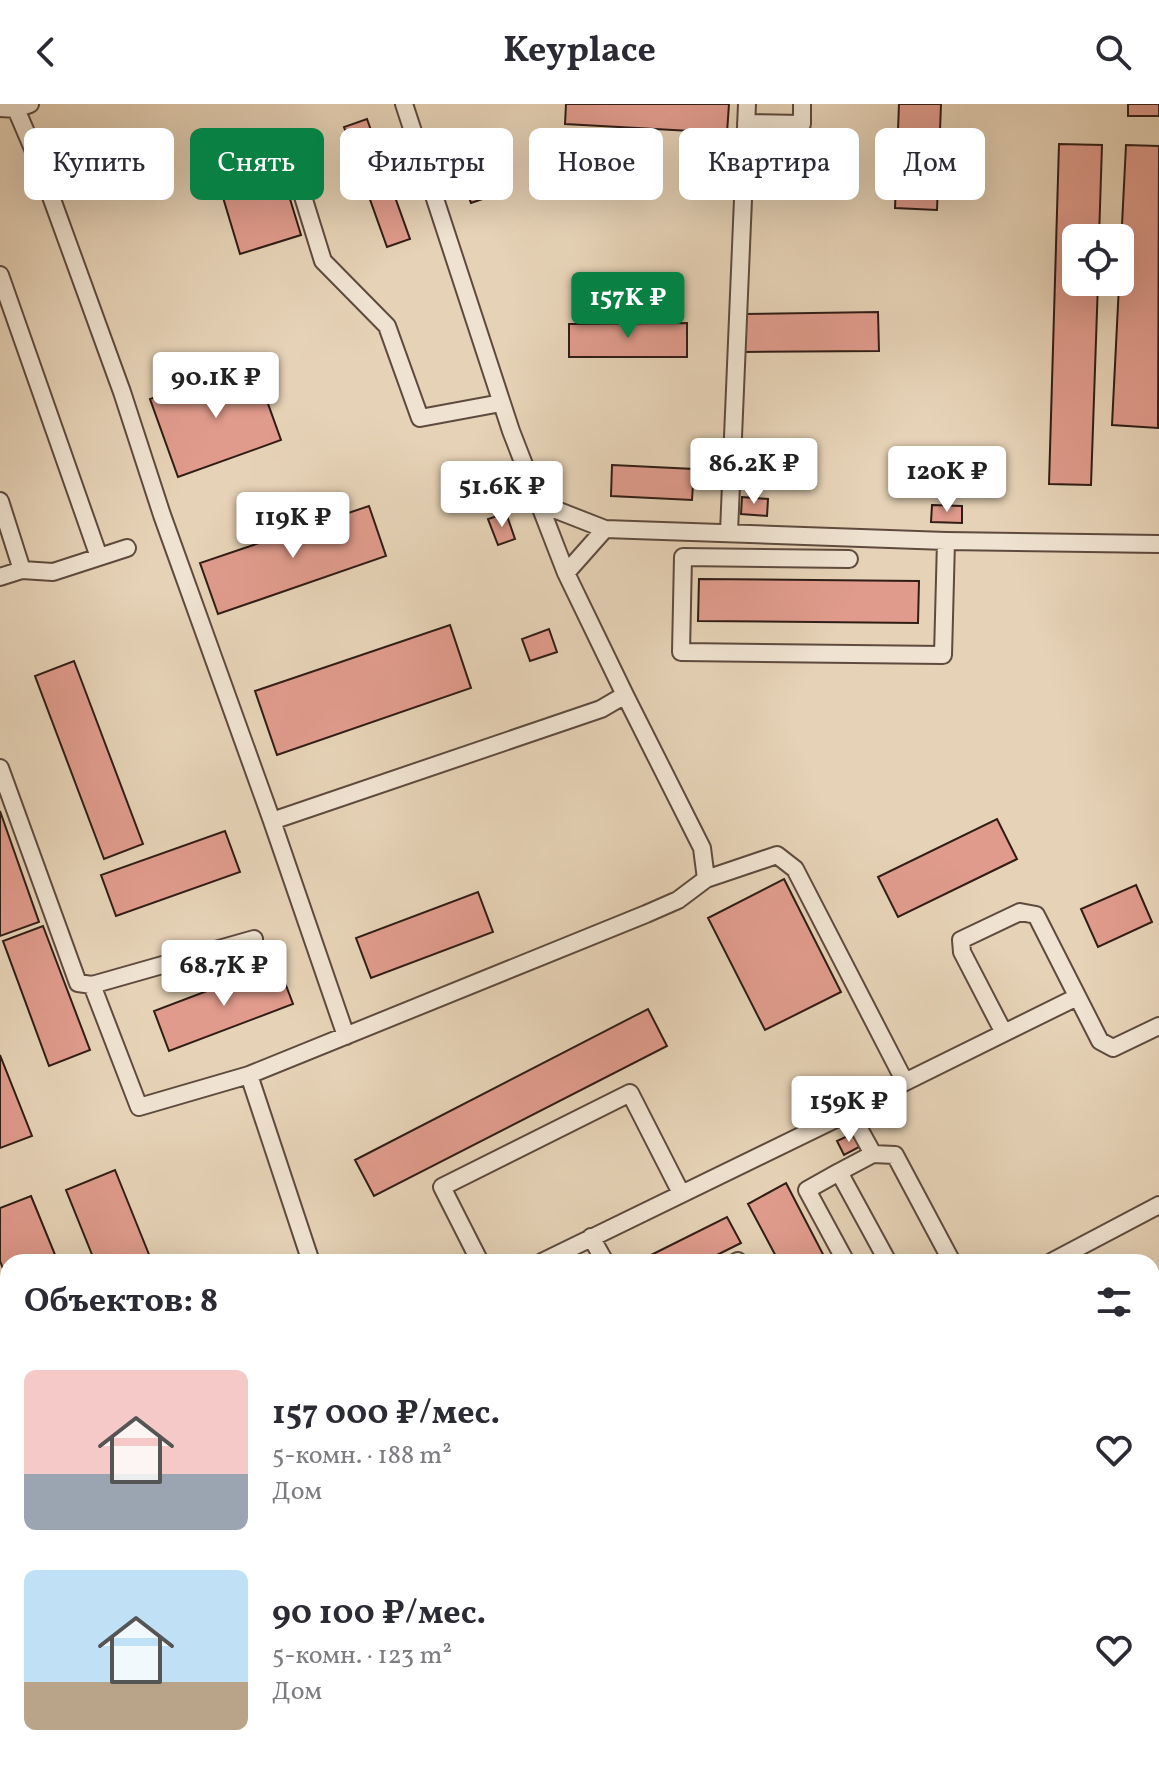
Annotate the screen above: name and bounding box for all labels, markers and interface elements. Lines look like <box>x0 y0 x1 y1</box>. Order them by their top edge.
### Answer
text: Keyplace <box>503 27 656 77</box>
icon: back <box>24 30 68 74</box>
icon: search <box>1091 30 1135 74</box>
chip: Купить <box>24 128 174 200</box>
chip: Снять <box>190 128 324 200</box>
chip: Фильтры <box>340 128 513 200</box>
chip: Новое <box>529 128 663 200</box>
chip: Квартира <box>679 128 859 200</box>
chip: Дом <box>875 128 985 200</box>
map controls <box>1062 224 1134 296</box>
button: locate <box>1062 224 1134 296</box>
pin: 157K ₽ <box>563 272 693 340</box>
text: 157K ₽ <box>589 280 667 316</box>
pin: 90.1K ₽ <box>142 352 290 420</box>
text: 90.1K ₽ <box>171 360 261 396</box>
pin: 86.2K ₽ <box>680 438 828 506</box>
text: 86.2K ₽ <box>708 446 800 482</box>
pin: 120K ₽ <box>882 446 1012 514</box>
text: 120K ₽ <box>906 454 988 490</box>
pin: 51.6K ₽ <box>428 461 576 529</box>
text: 51.6K ₽ <box>459 469 545 505</box>
pin: 119K ₽ <box>228 492 358 560</box>
text: 119K ₽ <box>254 500 332 536</box>
pin: 68.7K ₽ <box>150 940 298 1008</box>
text: 68.7K ₽ <box>180 948 268 984</box>
pin: 159K ₽ <box>784 1076 914 1144</box>
text: 159K ₽ <box>810 1084 888 1120</box>
text: Объектов: 8 <box>24 1279 218 1326</box>
icon: filters <box>1092 1280 1136 1324</box>
text: 157 000 ₽/мес. <box>272 1391 500 1438</box>
icon: home <box>88 1402 184 1498</box>
icon: heart <box>1092 1428 1136 1472</box>
text: 5-комн. · 188 m² <box>272 1438 452 1474</box>
text: Дом <box>272 1474 322 1510</box>
text: 90 100 ₽/мес. <box>272 1591 486 1638</box>
icon: home <box>88 1602 184 1698</box>
icon: heart <box>1092 1628 1136 1672</box>
text: 5-комн. · 123 m² <box>272 1638 452 1674</box>
text: Дом <box>272 1674 322 1710</box>

